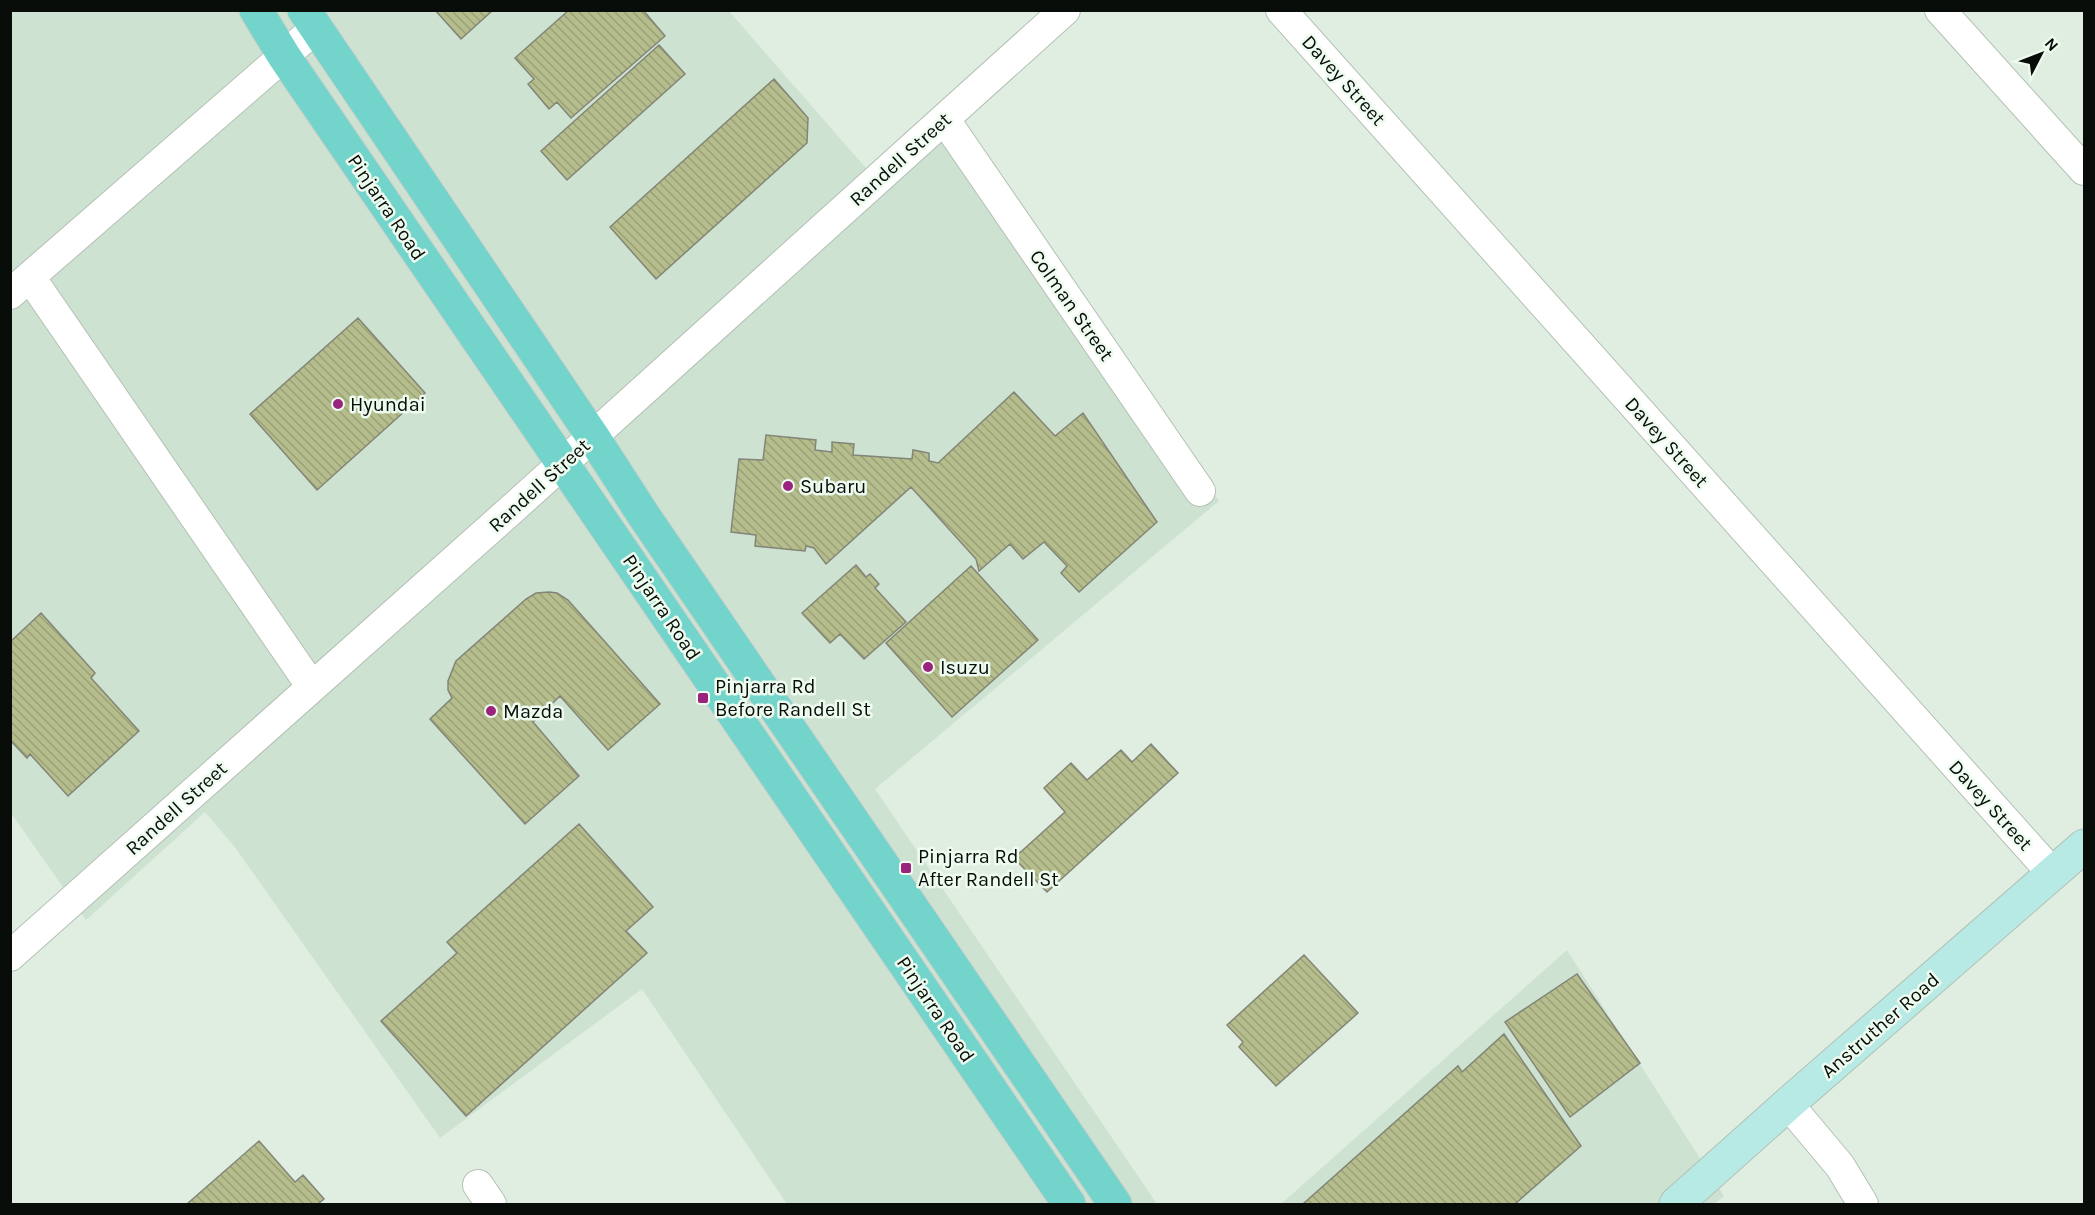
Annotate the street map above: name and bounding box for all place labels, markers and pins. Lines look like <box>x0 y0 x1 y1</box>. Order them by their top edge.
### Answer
place label: Hyundai <box>350 393 426 416</box>
marker: Hyundai <box>331 397 345 411</box>
place label: Subaru <box>800 475 866 498</box>
marker: Subaru <box>781 479 795 493</box>
place label: Isuzu <box>940 656 990 679</box>
marker: Isuzu <box>921 660 935 674</box>
place label: Pinjarra Rd Before Randell St <box>715 675 871 721</box>
marker: Pinjarra Rd Before Randell St <box>696 691 710 705</box>
place label: Mazda <box>503 700 563 723</box>
marker: Mazda <box>484 704 498 718</box>
place label: Pinjarra Rd After Randell St <box>918 845 1059 891</box>
marker: Pinjarra Rd After Randell St <box>899 861 913 875</box>

